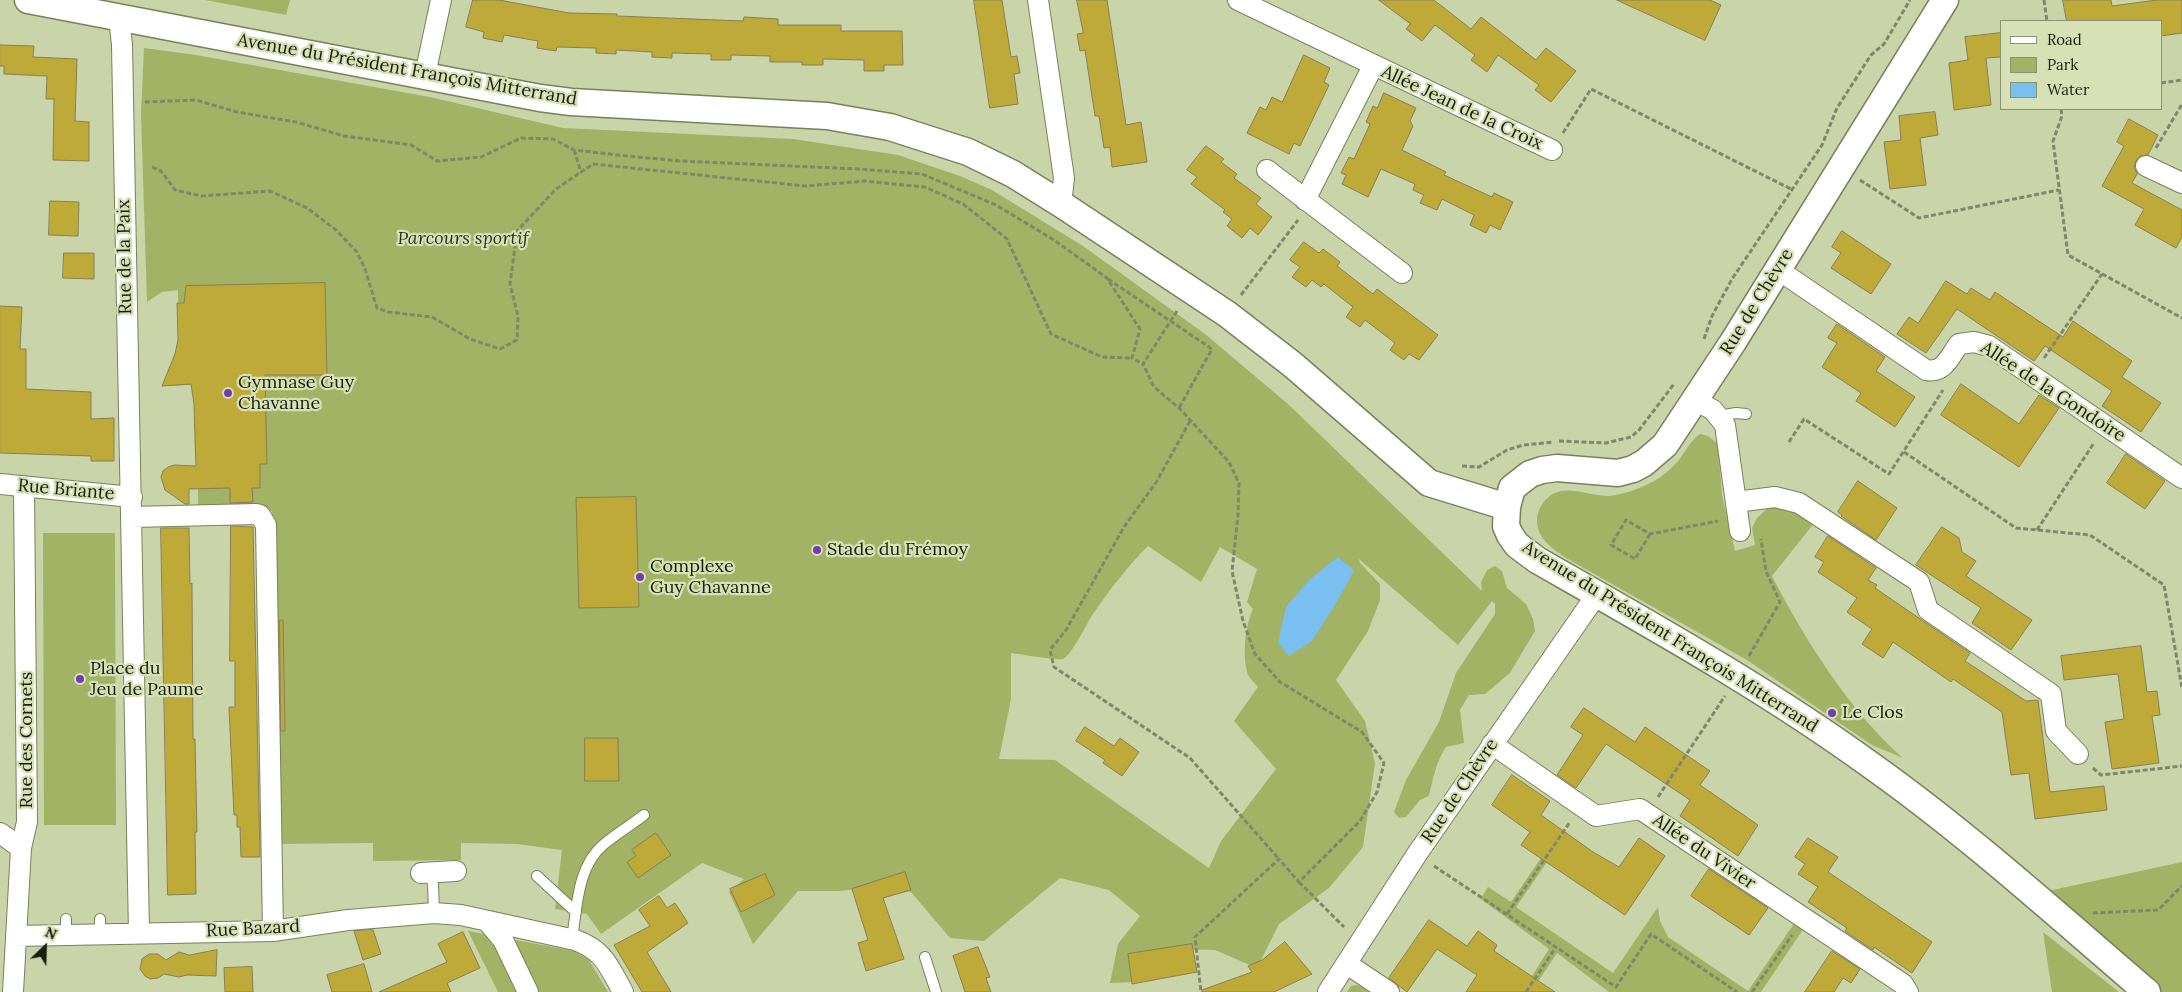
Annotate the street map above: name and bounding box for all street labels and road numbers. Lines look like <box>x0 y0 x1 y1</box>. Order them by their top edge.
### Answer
street label: Avenue du Président François Mitterrand <box>235 29 579 111</box>
street label: Allée Jean de la Croix <box>1378 61 1546 155</box>
street label: Rue de la Paix <box>113 199 137 315</box>
street label: Rue de Chèvre <box>1716 245 1798 359</box>
street label: Allée de la Gondoire <box>1977 337 2129 447</box>
street label: Rue Briante <box>17 475 115 505</box>
street label: Avenue du Président François Mitterrand <box>1518 537 1822 737</box>
street label: Rue des Cornets <box>16 672 38 808</box>
street label: Rue de Chèvre <box>1417 735 1503 847</box>
street label: Allée du Vivier <box>1648 810 1760 894</box>
street label: Rue Bazard <box>206 916 300 942</box>

